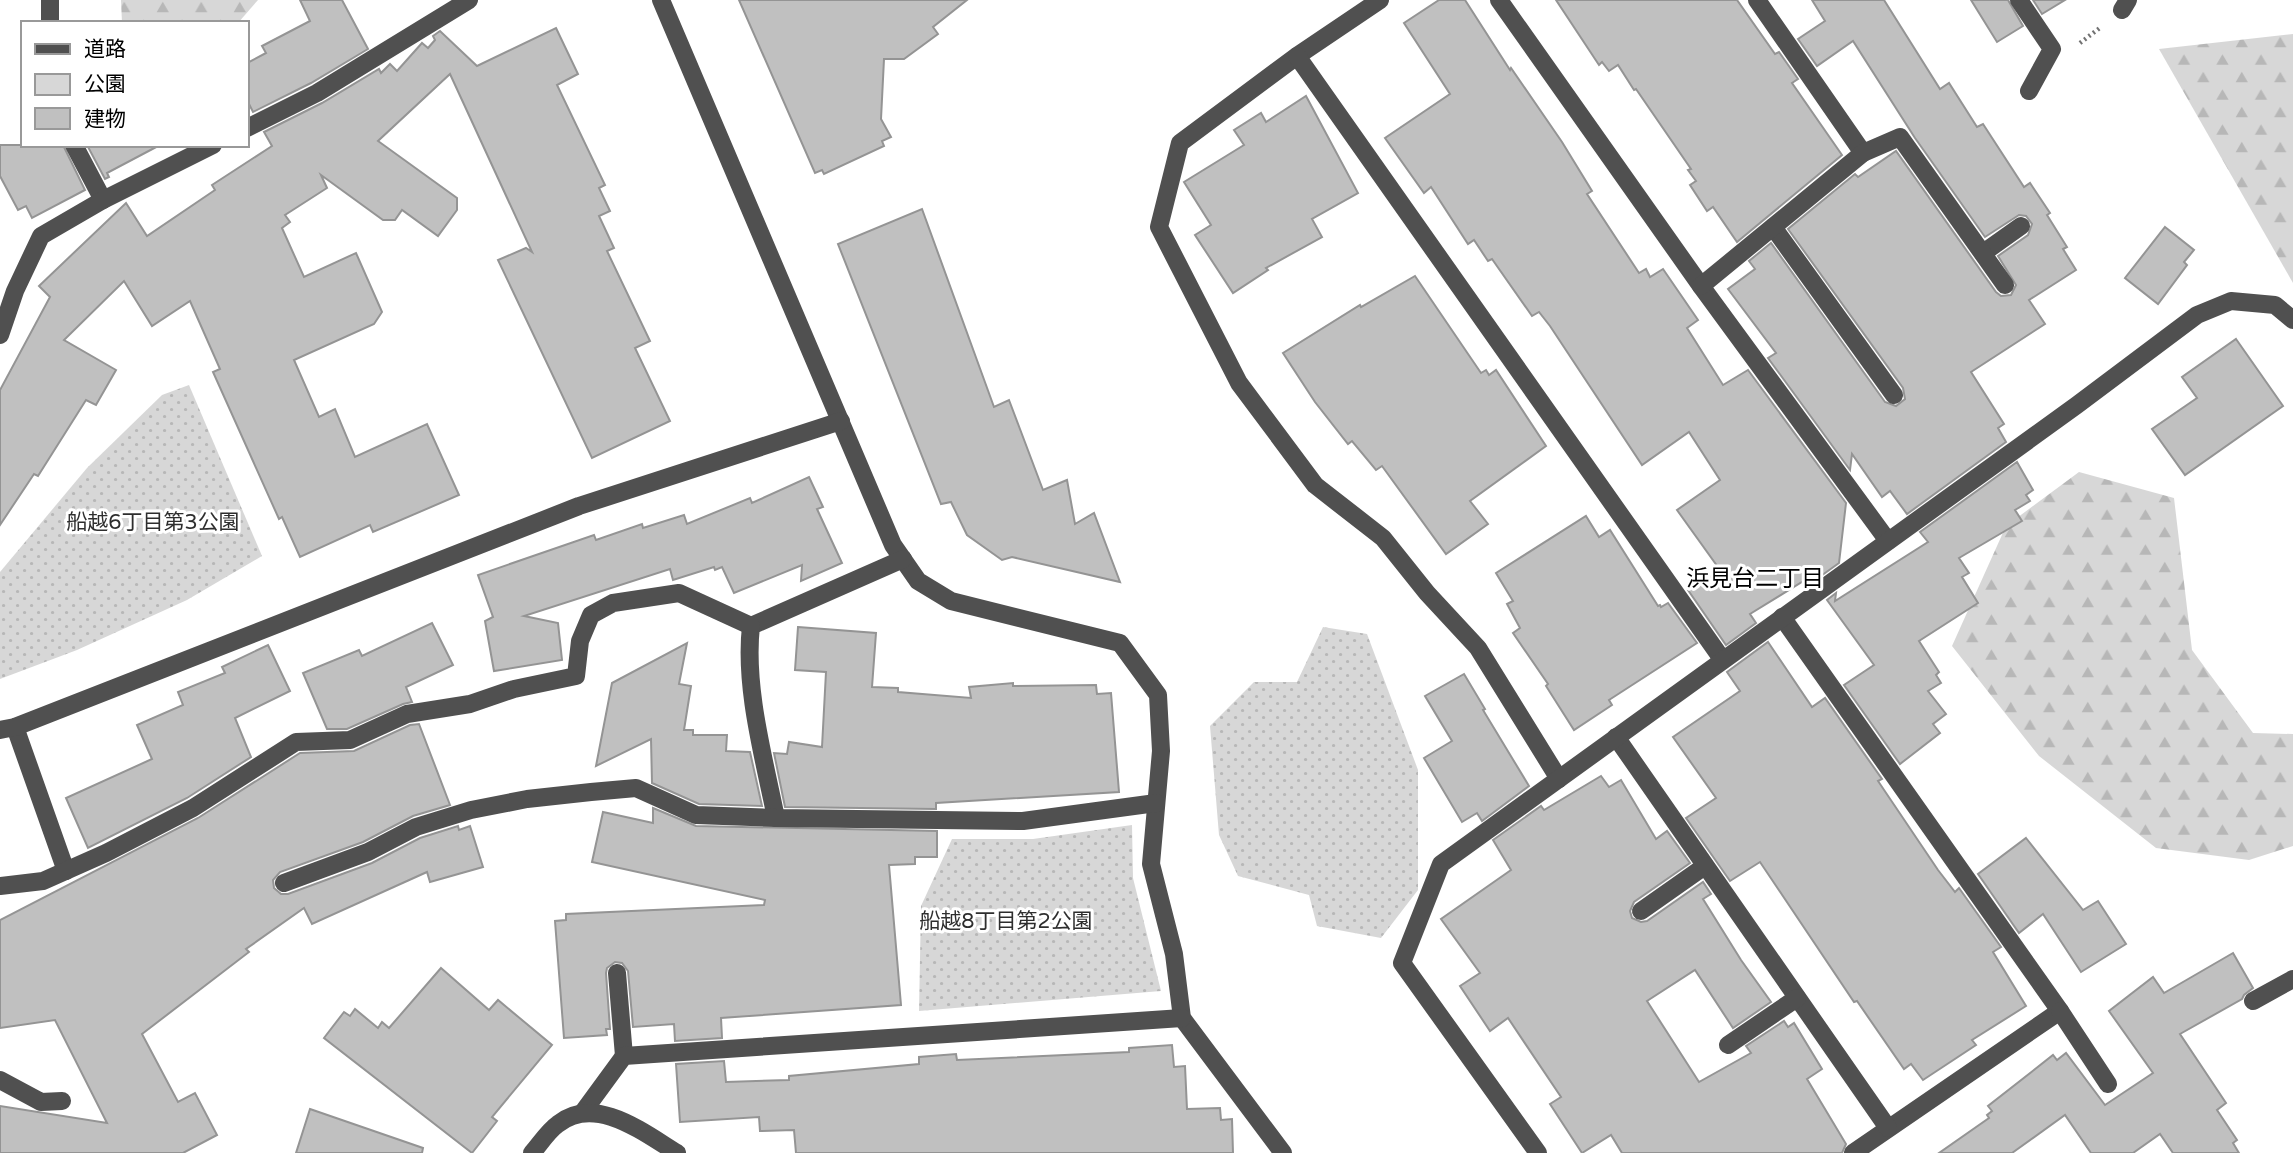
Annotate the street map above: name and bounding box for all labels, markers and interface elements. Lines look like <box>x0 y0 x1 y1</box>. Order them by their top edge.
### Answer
legend <box>21 21 248 147</box>
text: 道路 <box>84 37 126 62</box>
text: 公園 <box>84 72 126 97</box>
text: 建物 <box>84 107 126 132</box>
park label: 船越6丁目第3公園 <box>66 510 240 535</box>
district label: 浜見台二丁目 <box>1686 565 1824 593</box>
park label: 船越8丁目第2公園 <box>919 909 1093 934</box>

